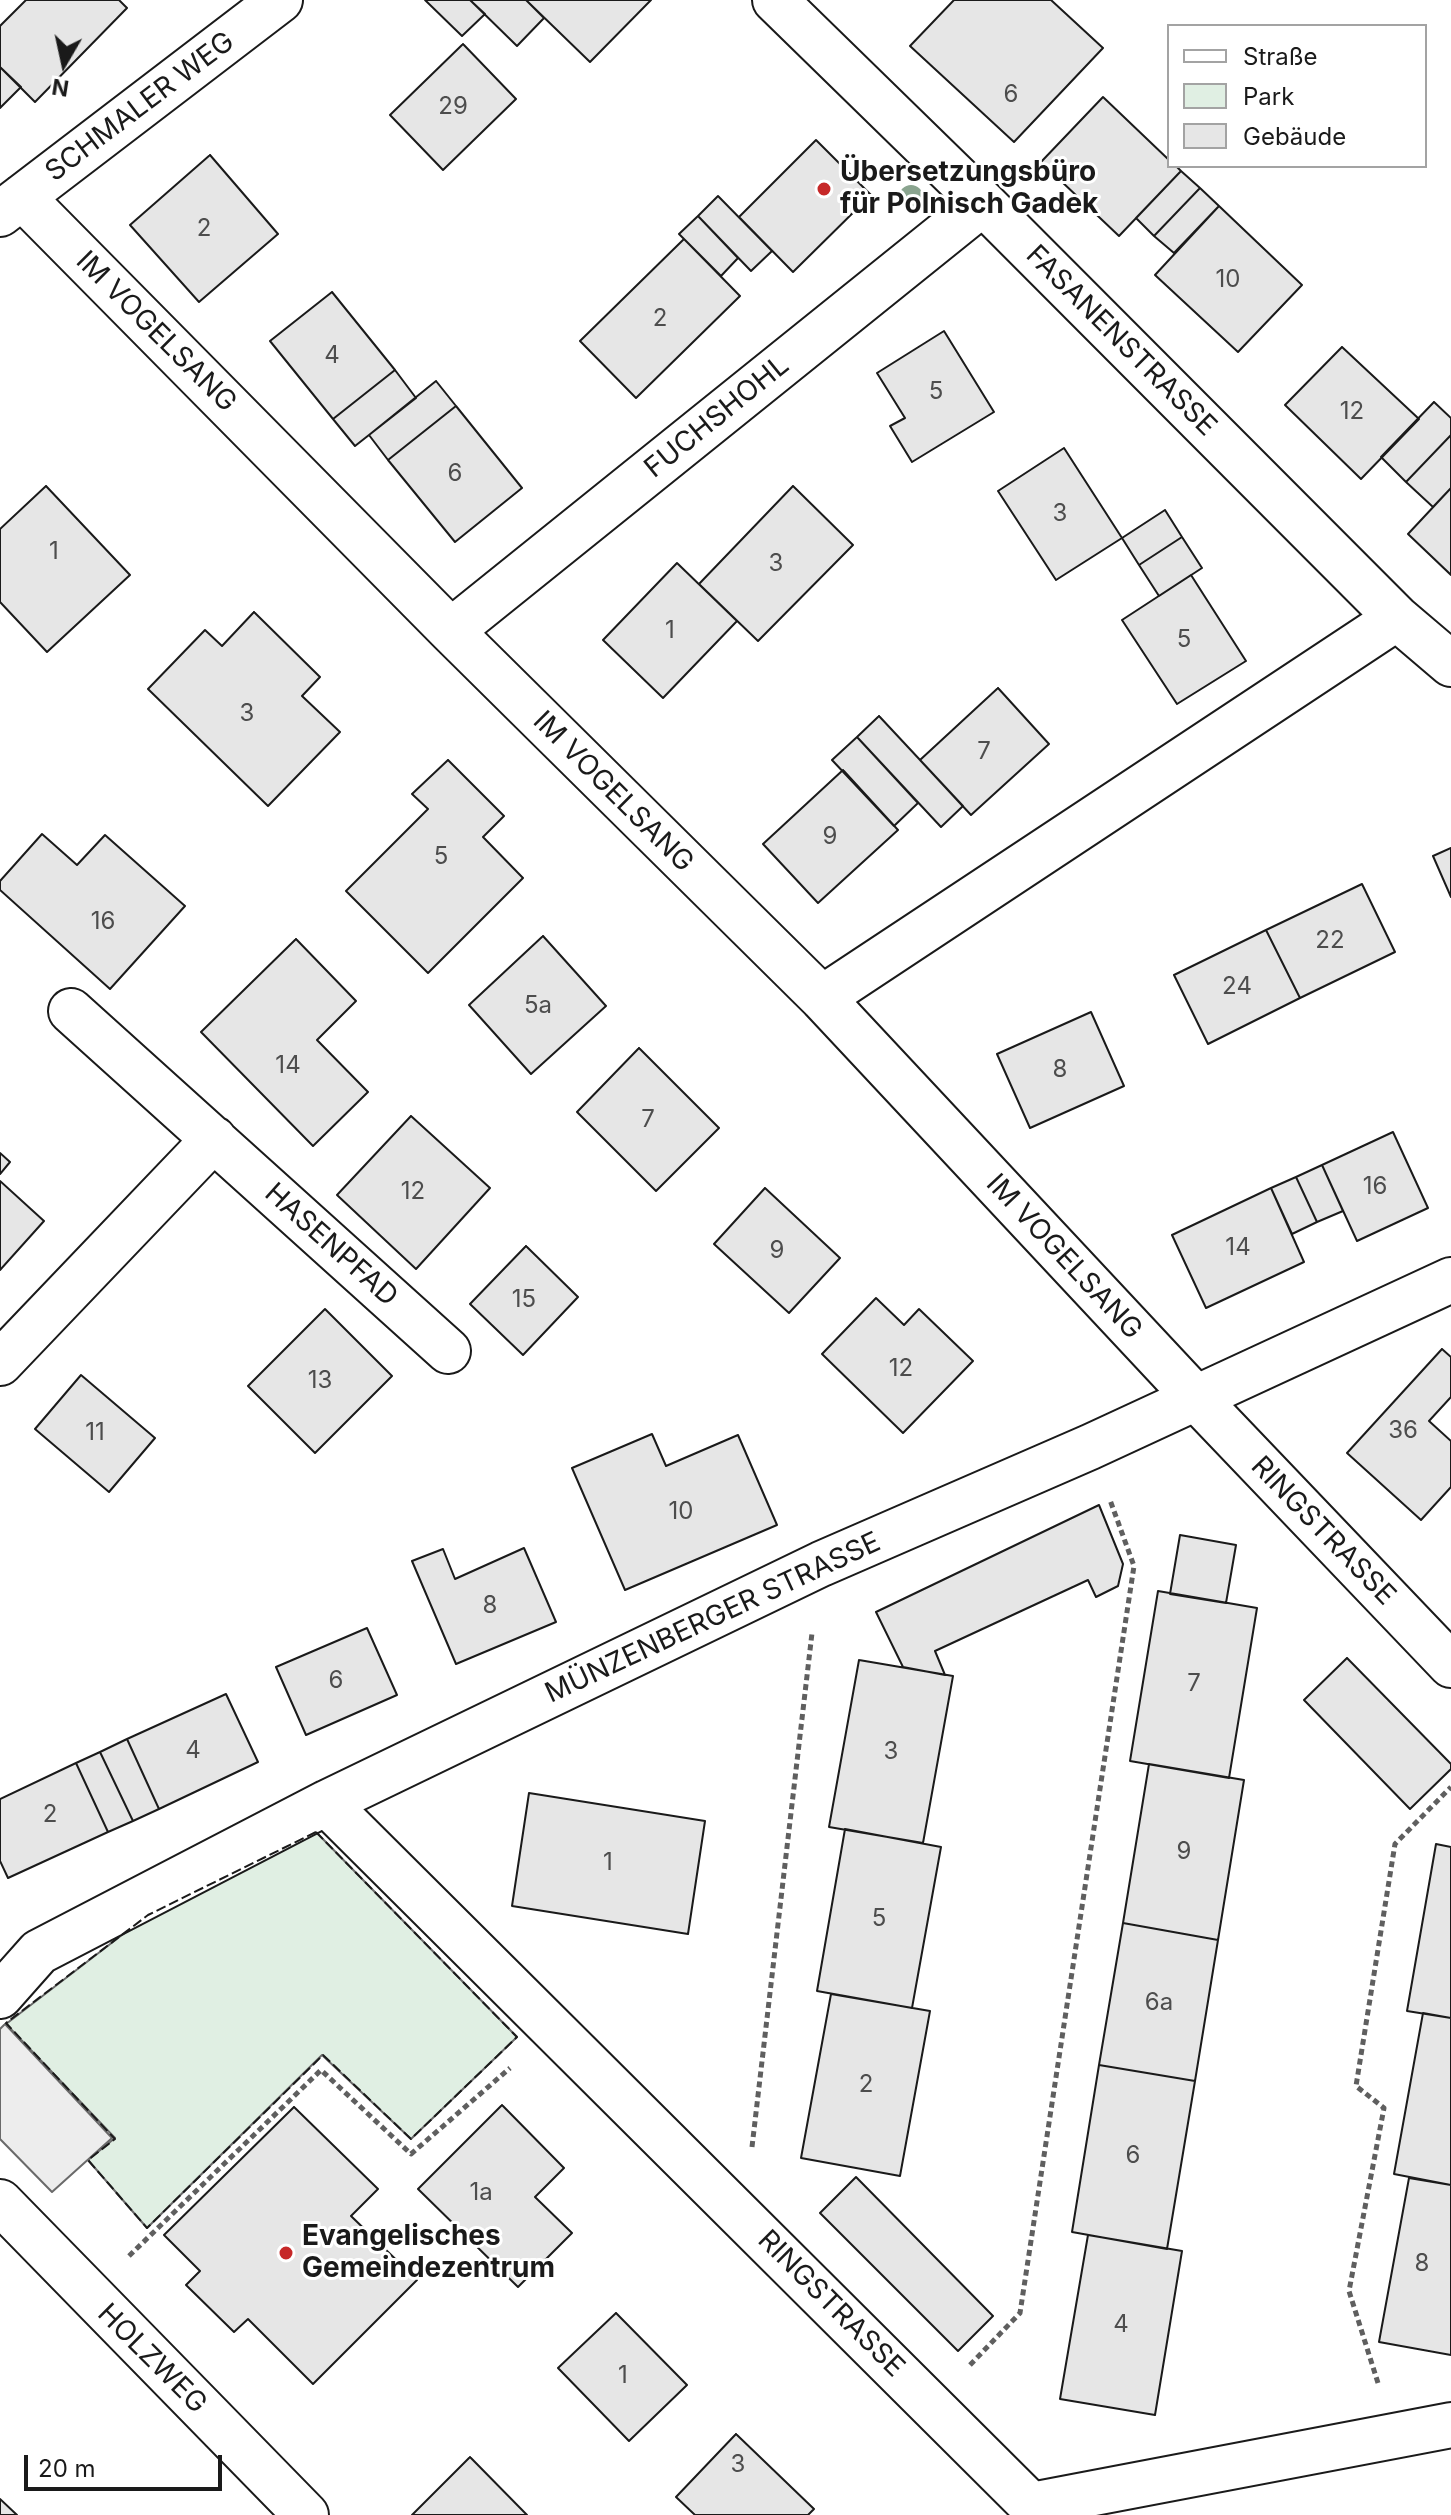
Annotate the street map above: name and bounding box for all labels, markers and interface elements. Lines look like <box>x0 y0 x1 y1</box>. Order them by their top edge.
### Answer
north arrow <box>24 24 104 104</box>
legend <box>1167 24 1427 168</box>
street label: SCHMALER WEG <box>39 25 241 189</box>
text: Straße <box>1243 42 1318 71</box>
text: N <box>50 74 71 102</box>
house number: 6 <box>1004 81 1018 109</box>
text: Park <box>1243 82 1294 111</box>
house number: 29 <box>438 93 468 121</box>
text: Gebäude <box>1243 122 1346 151</box>
place label: Übersetzungsbüro für Polnisch Gadek <box>840 156 1098 222</box>
marker: Übersetzungsbüro für Polnisch Gadek <box>815 180 833 198</box>
house number: 2 <box>197 215 211 243</box>
street label: FASANENSTRASSE <box>1019 239 1223 443</box>
street label: IM VOGELSANG <box>69 245 243 419</box>
house number: 10 <box>1216 266 1240 294</box>
house number: 2 <box>653 305 667 333</box>
house number: 4 <box>324 342 340 370</box>
street label: FUCHSHOHL <box>638 349 796 485</box>
house number: 5 <box>929 378 943 406</box>
house number: 12 <box>1340 398 1364 426</box>
house number: 6 <box>448 460 462 488</box>
house number: 3 <box>1053 500 1067 528</box>
house number: 1 <box>49 538 59 566</box>
house number: 3 <box>769 550 783 578</box>
house number: 1 <box>665 617 675 645</box>
house number: 5 <box>1177 626 1191 654</box>
house number: 3 <box>240 700 254 728</box>
street label: IM VOGELSANG <box>526 705 700 879</box>
house number: 7 <box>977 738 991 766</box>
house number: 9 <box>823 823 837 851</box>
house number: 5 <box>434 843 448 871</box>
house number: 16 <box>91 908 115 936</box>
house number: 22 <box>1315 927 1345 955</box>
house number: 24 <box>1222 973 1252 1001</box>
house number: 5a <box>524 992 552 1020</box>
house number: 14 <box>275 1052 301 1080</box>
house number: 8 <box>1053 1056 1067 1084</box>
house number: 7 <box>641 1106 655 1134</box>
street label: IM VOGELSANG <box>979 1168 1149 1346</box>
house number: 16 <box>1363 1173 1387 1201</box>
street label: HASENPFAD <box>258 1177 404 1313</box>
house number: 12 <box>401 1178 425 1206</box>
house number: 14 <box>1225 1234 1251 1262</box>
house number: 9 <box>770 1237 784 1265</box>
house number: 15 <box>512 1286 536 1314</box>
house number: 12 <box>889 1355 913 1383</box>
house number: 13 <box>308 1367 332 1395</box>
house number: 36 <box>1388 1417 1418 1445</box>
house number: 11 <box>85 1419 105 1447</box>
street label: RINGSTRASSE <box>1244 1450 1402 1612</box>
house number: 10 <box>669 1498 693 1526</box>
street label: MÜNZENBERGER STRASSE <box>540 1526 886 1710</box>
house number: 8 <box>483 1592 497 1620</box>
house number: 6 <box>329 1667 343 1695</box>
house number: 7 <box>1187 1670 1201 1698</box>
house number: 4 <box>185 1737 201 1765</box>
house number: 3 <box>884 1738 898 1766</box>
house number: 2 <box>43 1801 57 1829</box>
house number: 9 <box>1177 1838 1191 1866</box>
house number: 1 <box>603 1849 613 1877</box>
house number: 5 <box>872 1905 886 1933</box>
house number: 6a <box>1145 1989 1173 2017</box>
house number: 2 <box>859 2071 873 2099</box>
house number: 6 <box>1126 2142 1140 2170</box>
house number: 1a <box>469 2179 493 2207</box>
place label: Evangelisches Gemeindezentrum <box>302 2220 555 2286</box>
street label: RINGSTRASSE <box>751 2224 911 2384</box>
marker: Evangelisches Gemeindezentrum <box>277 2244 295 2262</box>
house number: 8 <box>1415 2250 1429 2278</box>
street label: HOLZWEG <box>90 2297 214 2421</box>
house number: 4 <box>1113 2311 1129 2339</box>
house number: 1 <box>618 2362 628 2390</box>
scale bar <box>28 2439 226 2489</box>
house number: 3 <box>731 2451 745 2479</box>
text: 20 m <box>38 2454 96 2483</box>

